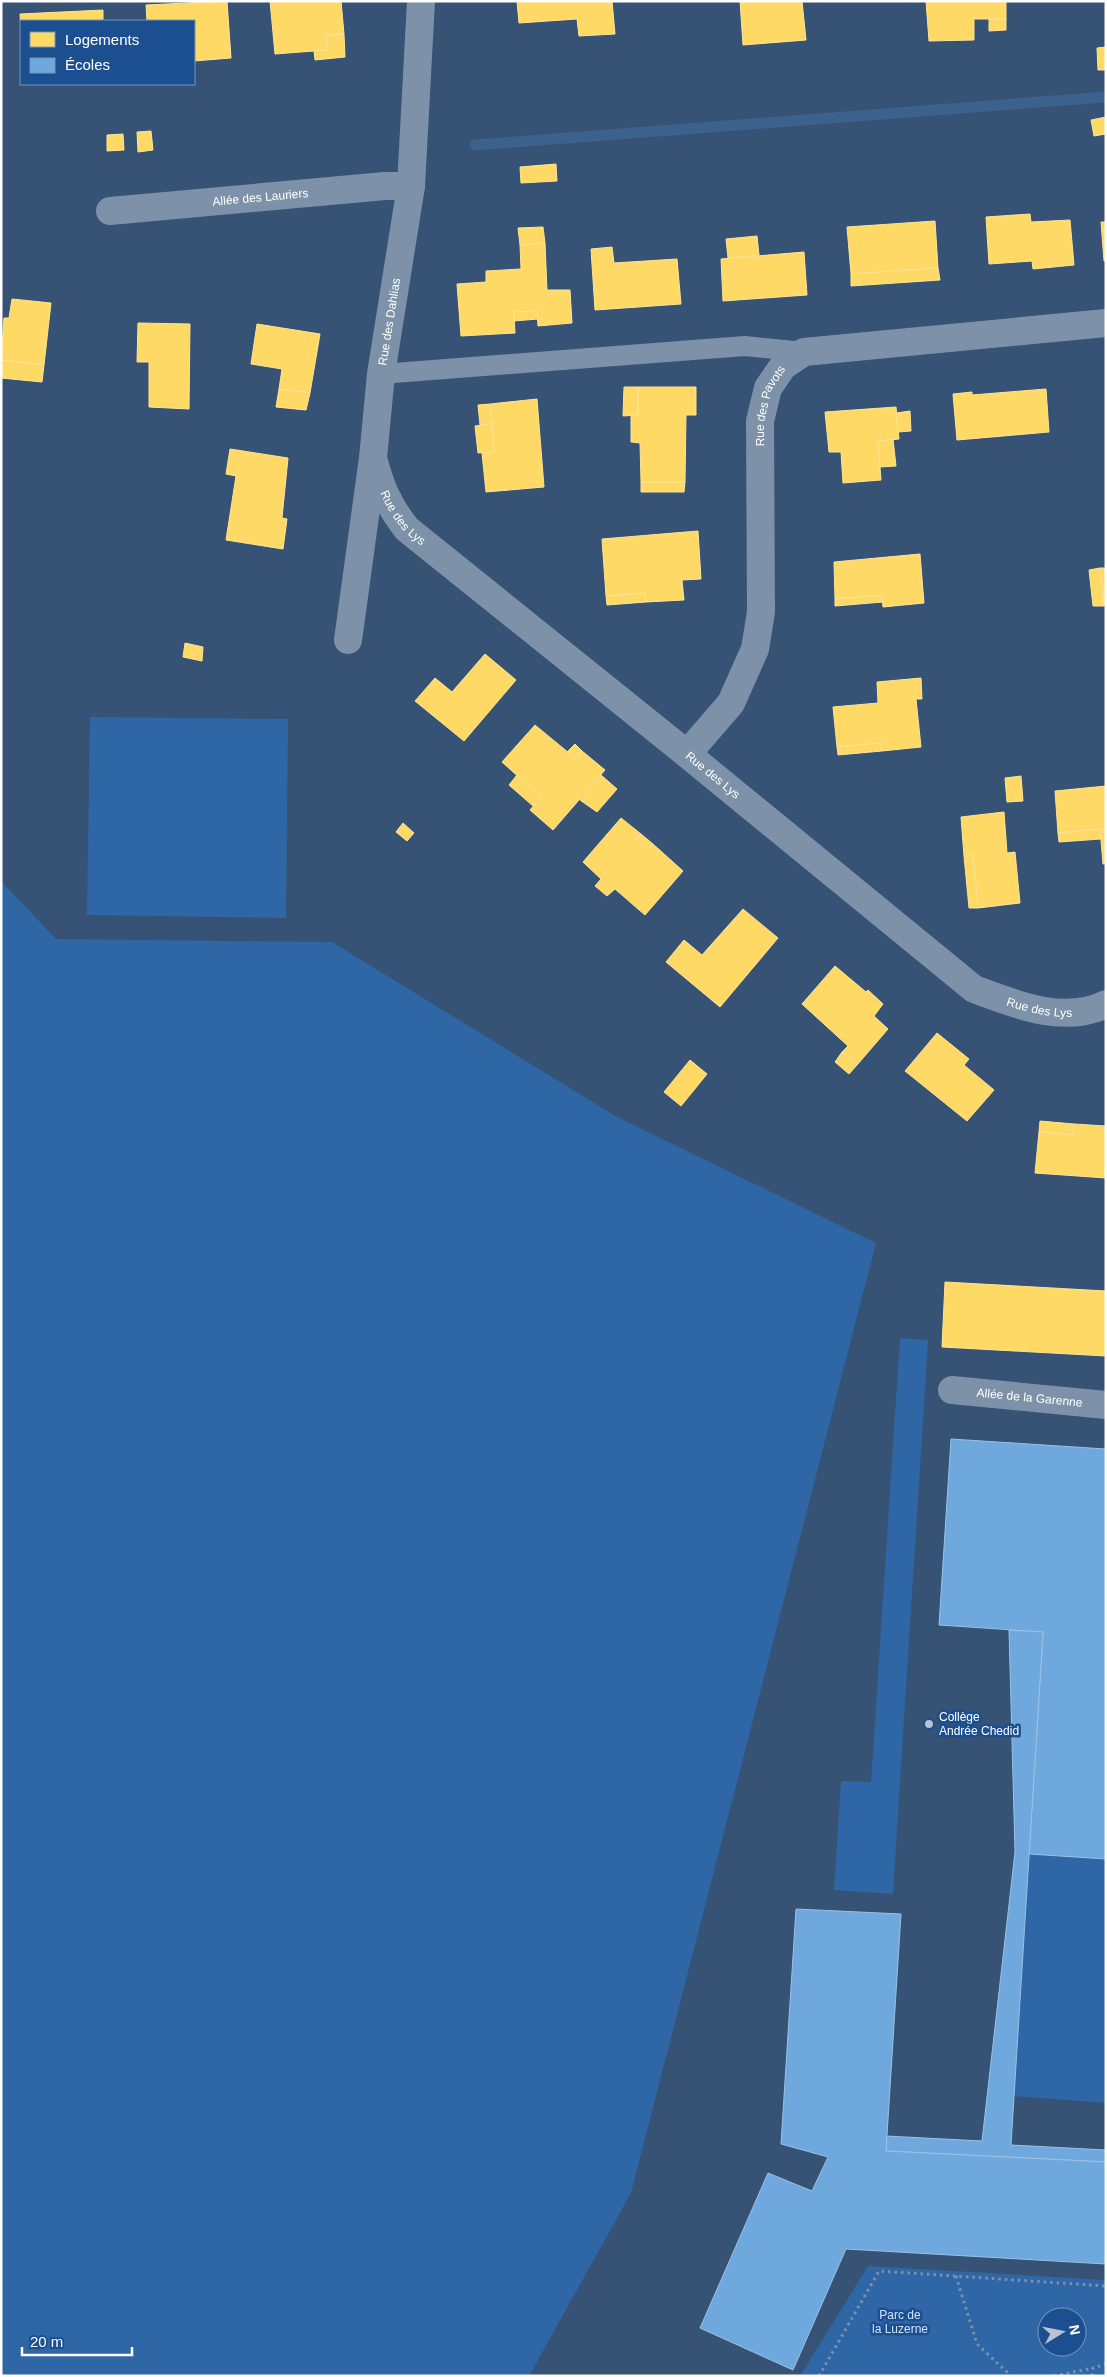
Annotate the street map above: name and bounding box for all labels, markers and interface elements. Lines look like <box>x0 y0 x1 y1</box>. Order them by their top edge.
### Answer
legend <box>20 20 195 85</box>
text: Logements <box>65 31 139 48</box>
text: Écoles <box>65 56 110 73</box>
street label: Allée des Lauriers <box>212 186 309 209</box>
street label: Rue des Dahlias <box>375 277 403 366</box>
street label: Rue des Pavots <box>753 363 788 446</box>
street label: Rue des Lys <box>377 488 428 548</box>
street label: Rue des Lys <box>683 749 743 802</box>
street label: Rue des Lys <box>1005 995 1072 1020</box>
street label: Allée de la Garenne <box>976 1385 1084 1410</box>
place label: Collège Andrée Chedid <box>939 1710 1019 1738</box>
marker: Collège Andrée Chedid <box>923 1718 935 1730</box>
north arrow <box>1037 2307 1087 2357</box>
park label: Parc de la Luzerne <box>872 2308 928 2336</box>
text: N <box>1066 2323 1084 2336</box>
scale bar <box>22 2324 132 2356</box>
text: 20 m <box>30 2333 63 2350</box>

